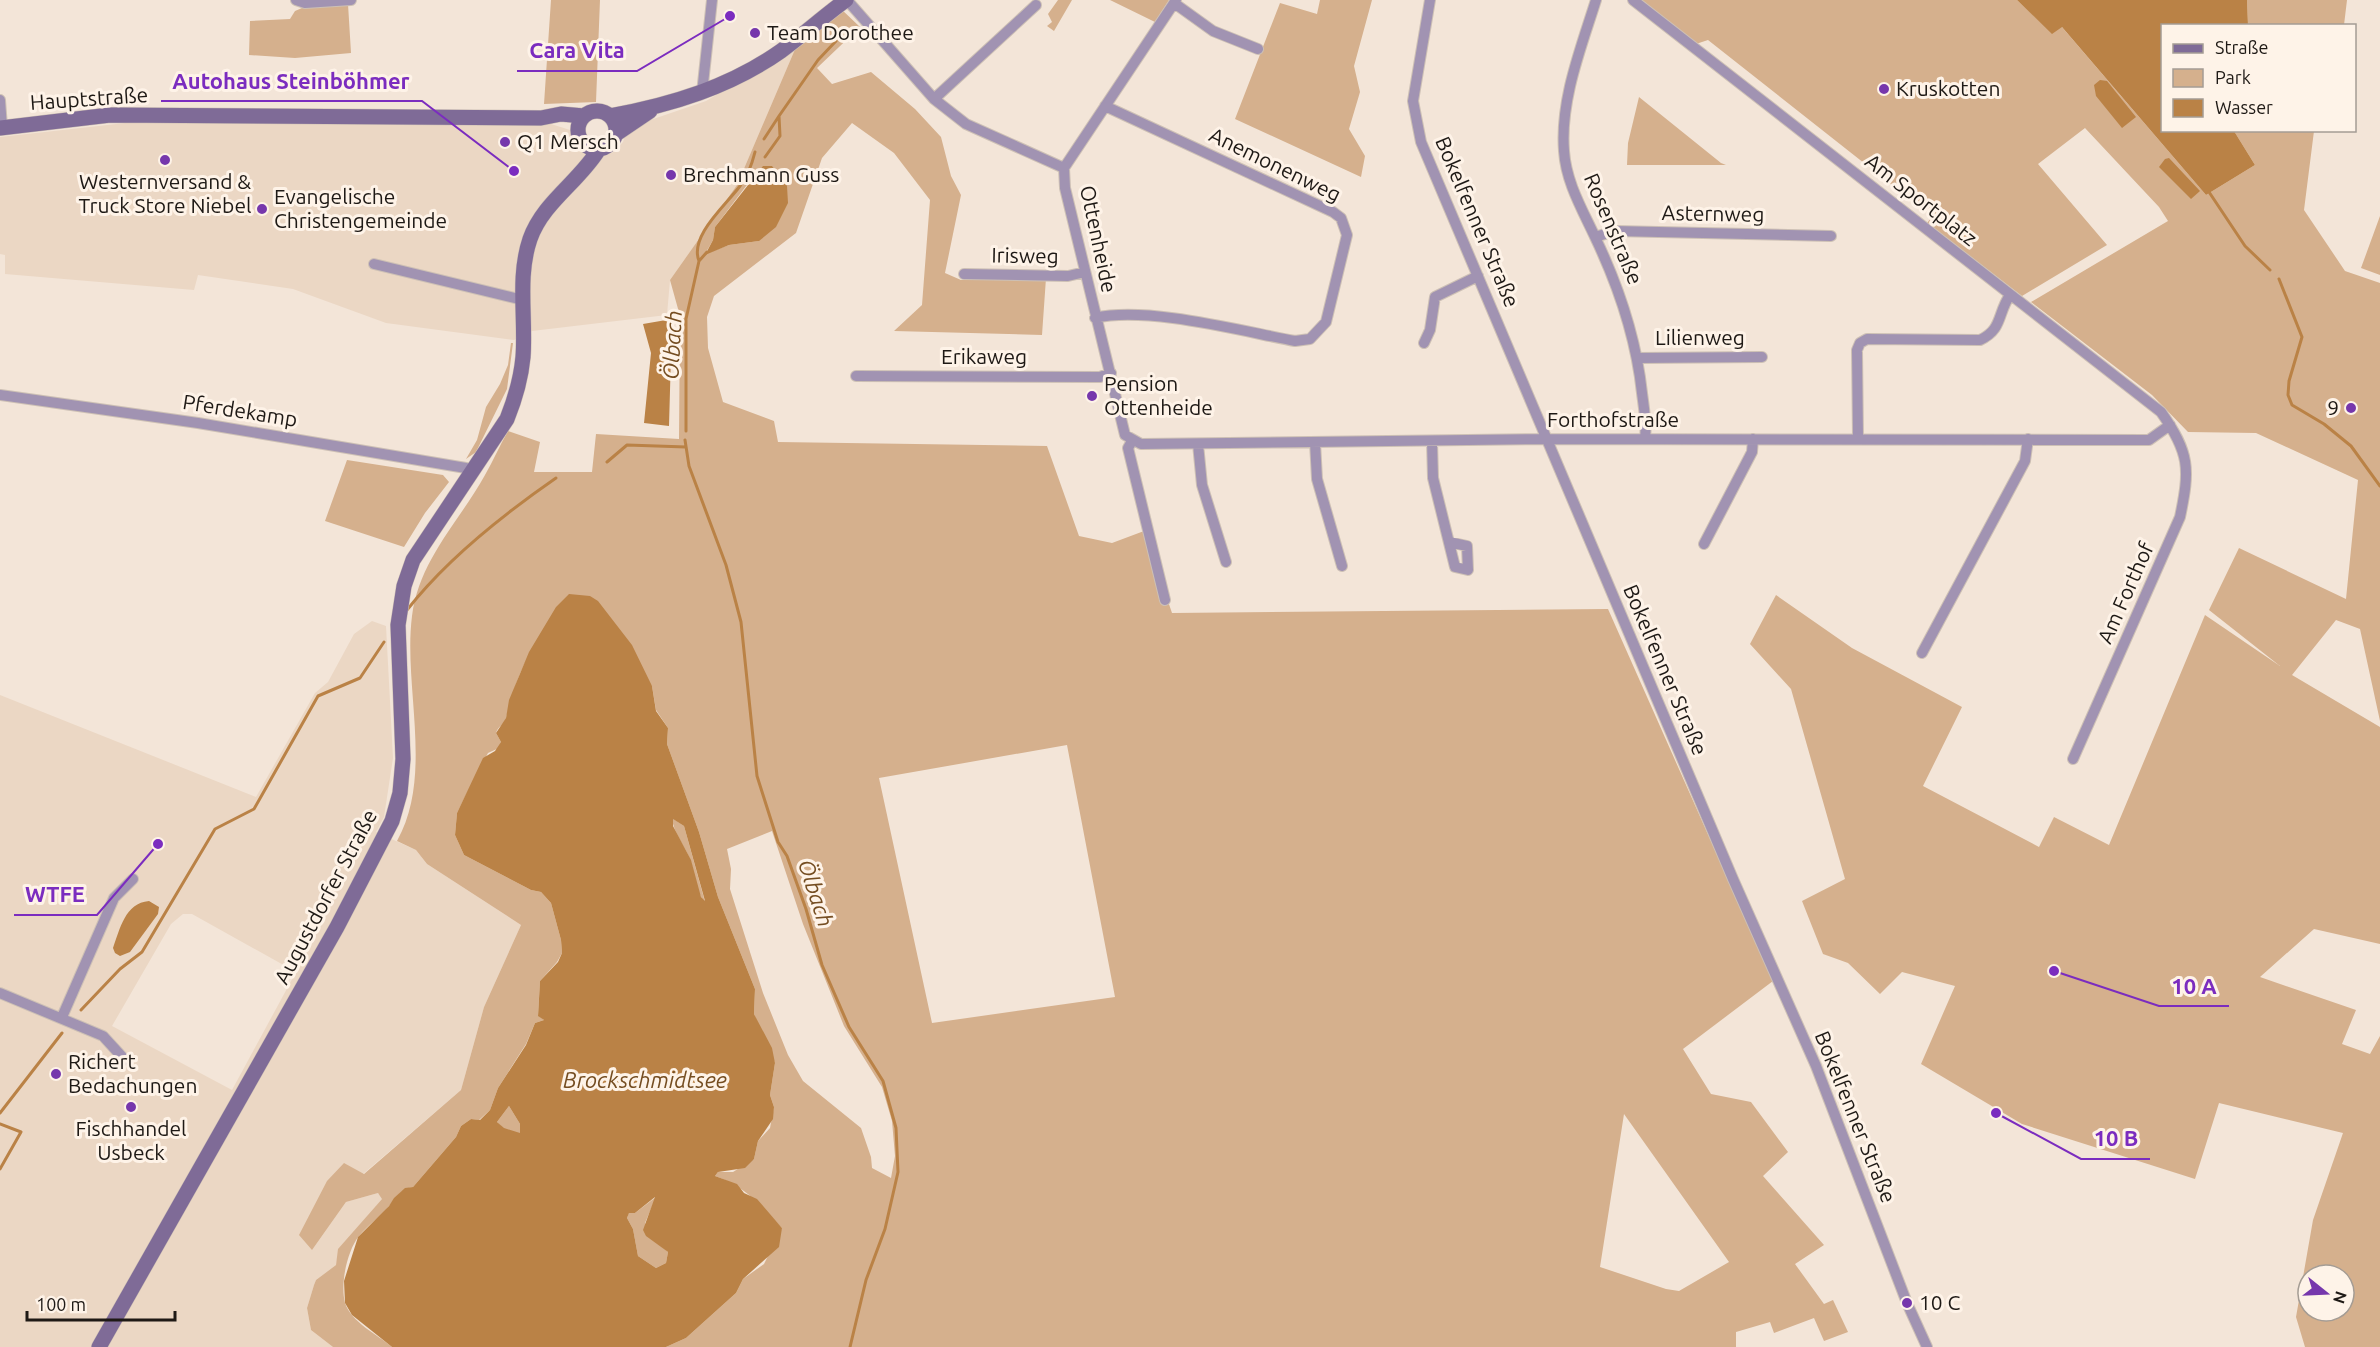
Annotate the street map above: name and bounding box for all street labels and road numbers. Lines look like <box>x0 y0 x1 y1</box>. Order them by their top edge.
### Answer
street label: Hauptstraße <box>29 82 149 114</box>
street label: Anemonenweg <box>1206 122 1345 206</box>
street label: Bokelfenner Straße <box>1431 133 1525 311</box>
street label: Am Sportplatz <box>1861 148 1982 250</box>
street label: Rosenstraße <box>1580 169 1648 288</box>
street label: Ottenheide <box>1076 183 1122 295</box>
street label: Asternweg <box>1661 200 1765 226</box>
street label: Irisweg <box>991 242 1059 268</box>
street label: Lilienweg <box>1655 325 1745 349</box>
street label: Erikaweg <box>941 344 1027 368</box>
street label: Pferdekamp <box>181 389 299 431</box>
street label: Forthofstraße <box>1547 407 1679 431</box>
street label: Am Forthof <box>2092 537 2158 647</box>
street label: Bokelfenner Straße <box>1619 581 1713 759</box>
street label: Augustdorfer Straße <box>269 805 381 988</box>
street label: Bokelfenner Straße <box>1811 1027 1901 1206</box>

